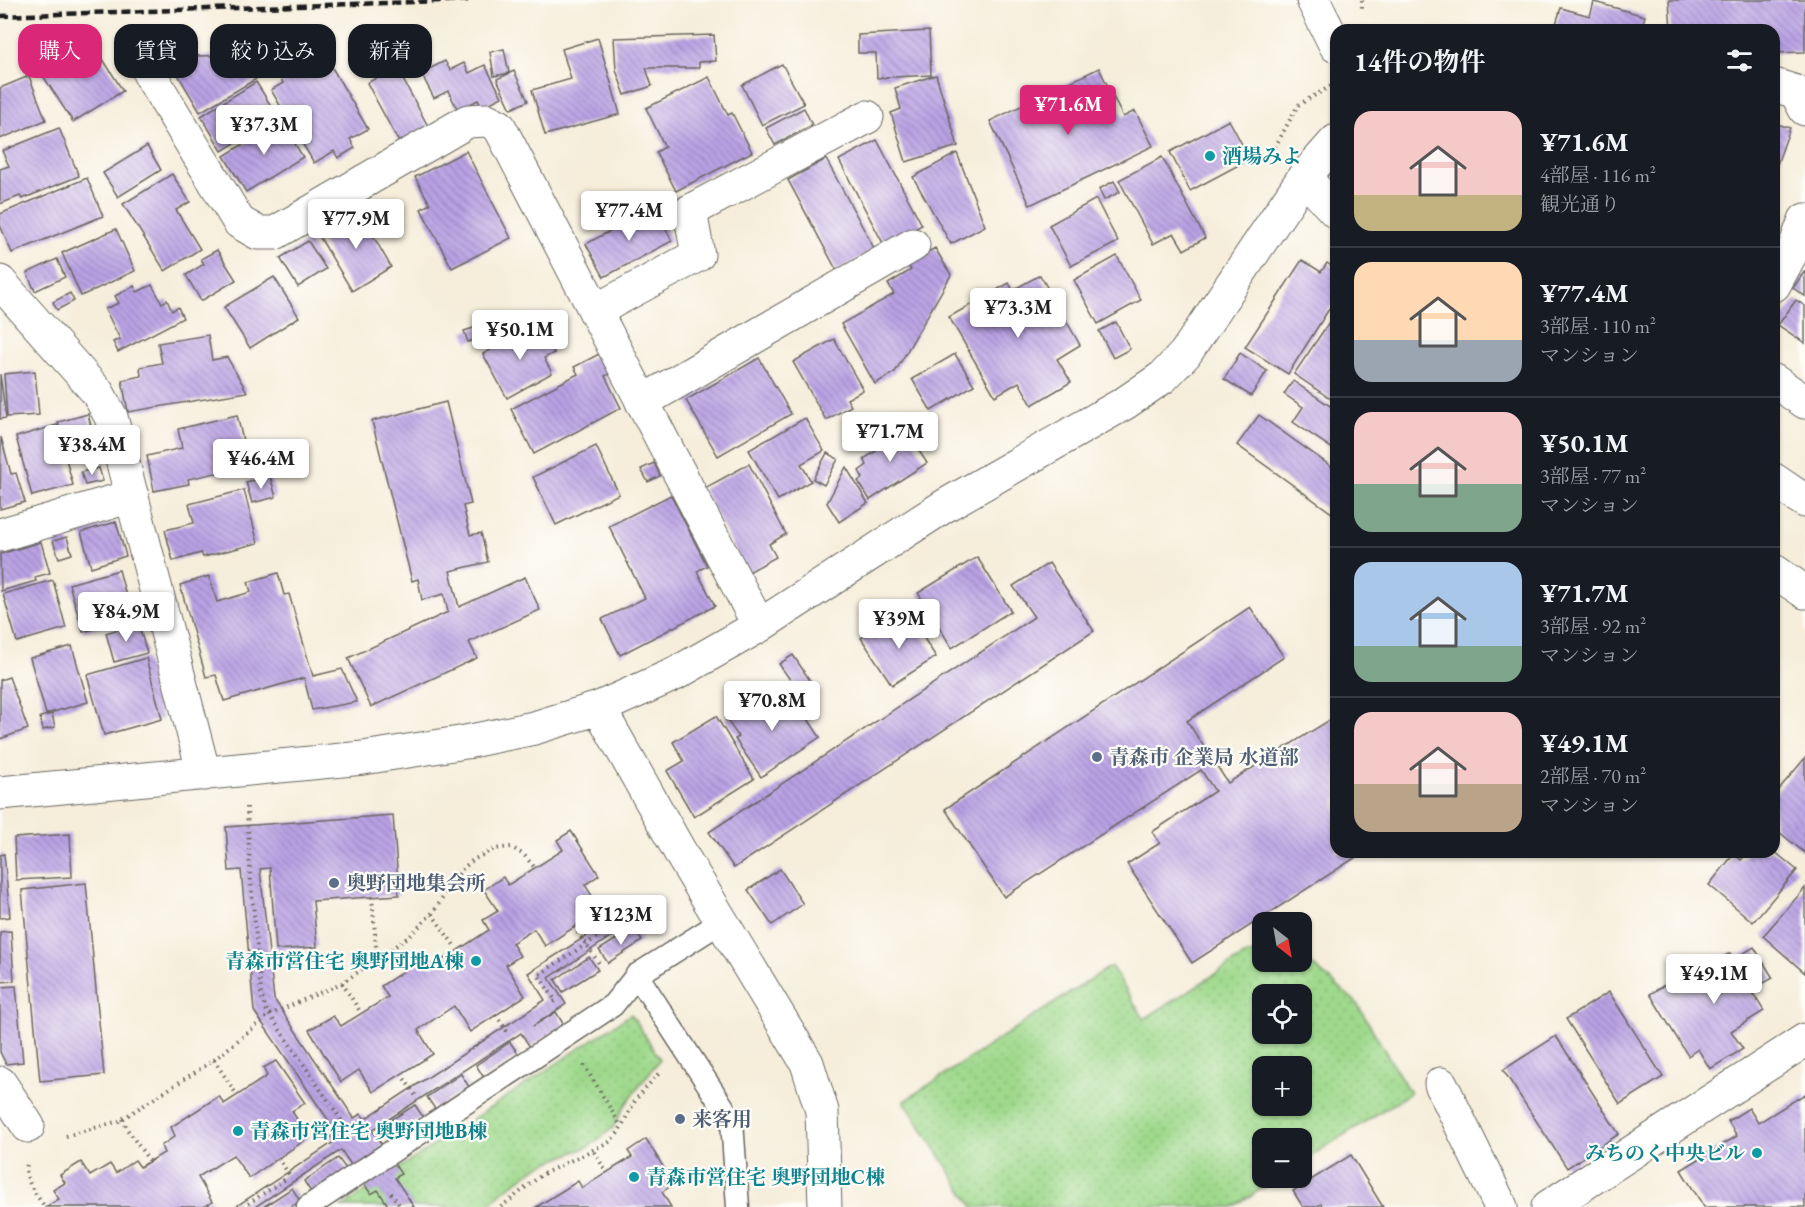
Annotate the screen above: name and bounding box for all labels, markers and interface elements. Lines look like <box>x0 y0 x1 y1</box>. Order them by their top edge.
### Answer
chip: 購入 <box>18 24 102 78</box>
chip: 賃貸 <box>114 24 198 78</box>
chip: 絞り込み <box>210 24 336 78</box>
chip: 新着 <box>348 24 432 78</box>
icon: filters <box>1723 44 1756 77</box>
text: 14件の物件 <box>1354 45 1486 79</box>
pin: ¥71.6M <box>1019 85 1117 136</box>
text: ¥71.6M <box>1034 91 1102 117</box>
pin: ¥37.3M <box>215 105 313 156</box>
text: ¥37.3M <box>230 111 298 137</box>
text: ¥71.6M <box>1540 125 1629 159</box>
icon: home <box>1402 135 1474 207</box>
place label: 酒場みよ <box>1222 143 1302 169</box>
marker: 酒場みよ <box>1203 149 1217 163</box>
text: 4部屋 · 116 m² <box>1540 162 1656 188</box>
pin: ¥77.4M <box>580 191 678 242</box>
text: 観光通り <box>1540 191 1620 217</box>
text: ¥77.4M <box>595 197 663 223</box>
pin: ¥77.9M <box>307 199 405 250</box>
text: ¥77.9M <box>322 205 390 231</box>
text: ¥77.4M <box>1540 276 1629 310</box>
icon: home <box>1402 286 1474 358</box>
pin: ¥73.3M <box>969 288 1067 339</box>
text: ¥73.3M <box>984 294 1052 320</box>
pin: ¥50.1M <box>471 310 569 361</box>
text: 3部屋 · 110 m² <box>1540 313 1656 339</box>
text: ¥50.1M <box>486 316 554 342</box>
text: マンション <box>1540 342 1639 368</box>
pin: ¥71.7M <box>841 412 939 463</box>
text: ¥71.7M <box>856 418 924 444</box>
pin: ¥38.4M <box>43 425 141 476</box>
text: ¥50.1M <box>1540 426 1629 460</box>
text: ¥38.4M <box>58 431 126 457</box>
icon: home <box>1402 436 1474 508</box>
pin: ¥46.4M <box>212 439 310 490</box>
text: ¥46.4M <box>227 445 295 471</box>
text: 3部屋 · 77 m² <box>1540 463 1646 489</box>
text: マンション <box>1540 492 1639 518</box>
text: ¥71.7M <box>1540 576 1629 610</box>
icon: home <box>1402 586 1474 658</box>
pin: ¥84.9M <box>77 592 175 643</box>
text: ¥84.9M <box>92 598 160 624</box>
pin: ¥39M <box>863 599 935 650</box>
text: ¥39M <box>873 605 925 631</box>
text: 3部屋 · 92 m² <box>1540 613 1646 639</box>
text: マンション <box>1540 642 1639 668</box>
pin: ¥70.8M <box>723 681 821 732</box>
text: ¥70.8M <box>738 687 806 713</box>
text: ¥49.1M <box>1540 726 1629 760</box>
icon: home <box>1402 736 1474 808</box>
place label: 青森市 企業局 水道部 <box>1109 744 1298 770</box>
marker: 青森市 企業局 水道部 <box>1090 750 1104 764</box>
text: 2部屋 · 70 m² <box>1540 763 1646 789</box>
text: マンション <box>1540 792 1639 818</box>
place label: 奥野団地集会所 <box>346 870 486 896</box>
marker: 奥野団地集会所 <box>327 876 341 890</box>
pin: ¥123M <box>579 895 663 946</box>
text: ¥123M <box>589 901 653 927</box>
north arrow <box>1252 912 1312 972</box>
map controls <box>1252 912 1312 1188</box>
place label: 青森市営住宅 奥野団地A棟 <box>225 948 464 974</box>
marker: 青森市営住宅 奥野団地A棟 <box>469 954 483 968</box>
pin: ¥49.1M <box>1665 954 1763 1005</box>
text: ¥49.1M <box>1680 960 1748 986</box>
button: locate <box>1252 984 1312 1044</box>
button: + <box>1252 1056 1312 1116</box>
place label: 来客用 <box>692 1106 752 1132</box>
marker: 来客用 <box>673 1112 687 1126</box>
place label: 青森市営住宅 奥野団地B棟 <box>250 1118 487 1144</box>
marker: 青森市営住宅 奥野団地B棟 <box>231 1124 245 1138</box>
button: − <box>1252 1128 1312 1188</box>
place label: みちのく中央ビル <box>1585 1140 1745 1166</box>
marker: みちのく中央ビル <box>1750 1146 1764 1160</box>
place label: 青森市営住宅 奥野団地C棟 <box>646 1164 885 1190</box>
marker: 青森市営住宅 奥野団地C棟 <box>627 1170 641 1184</box>

